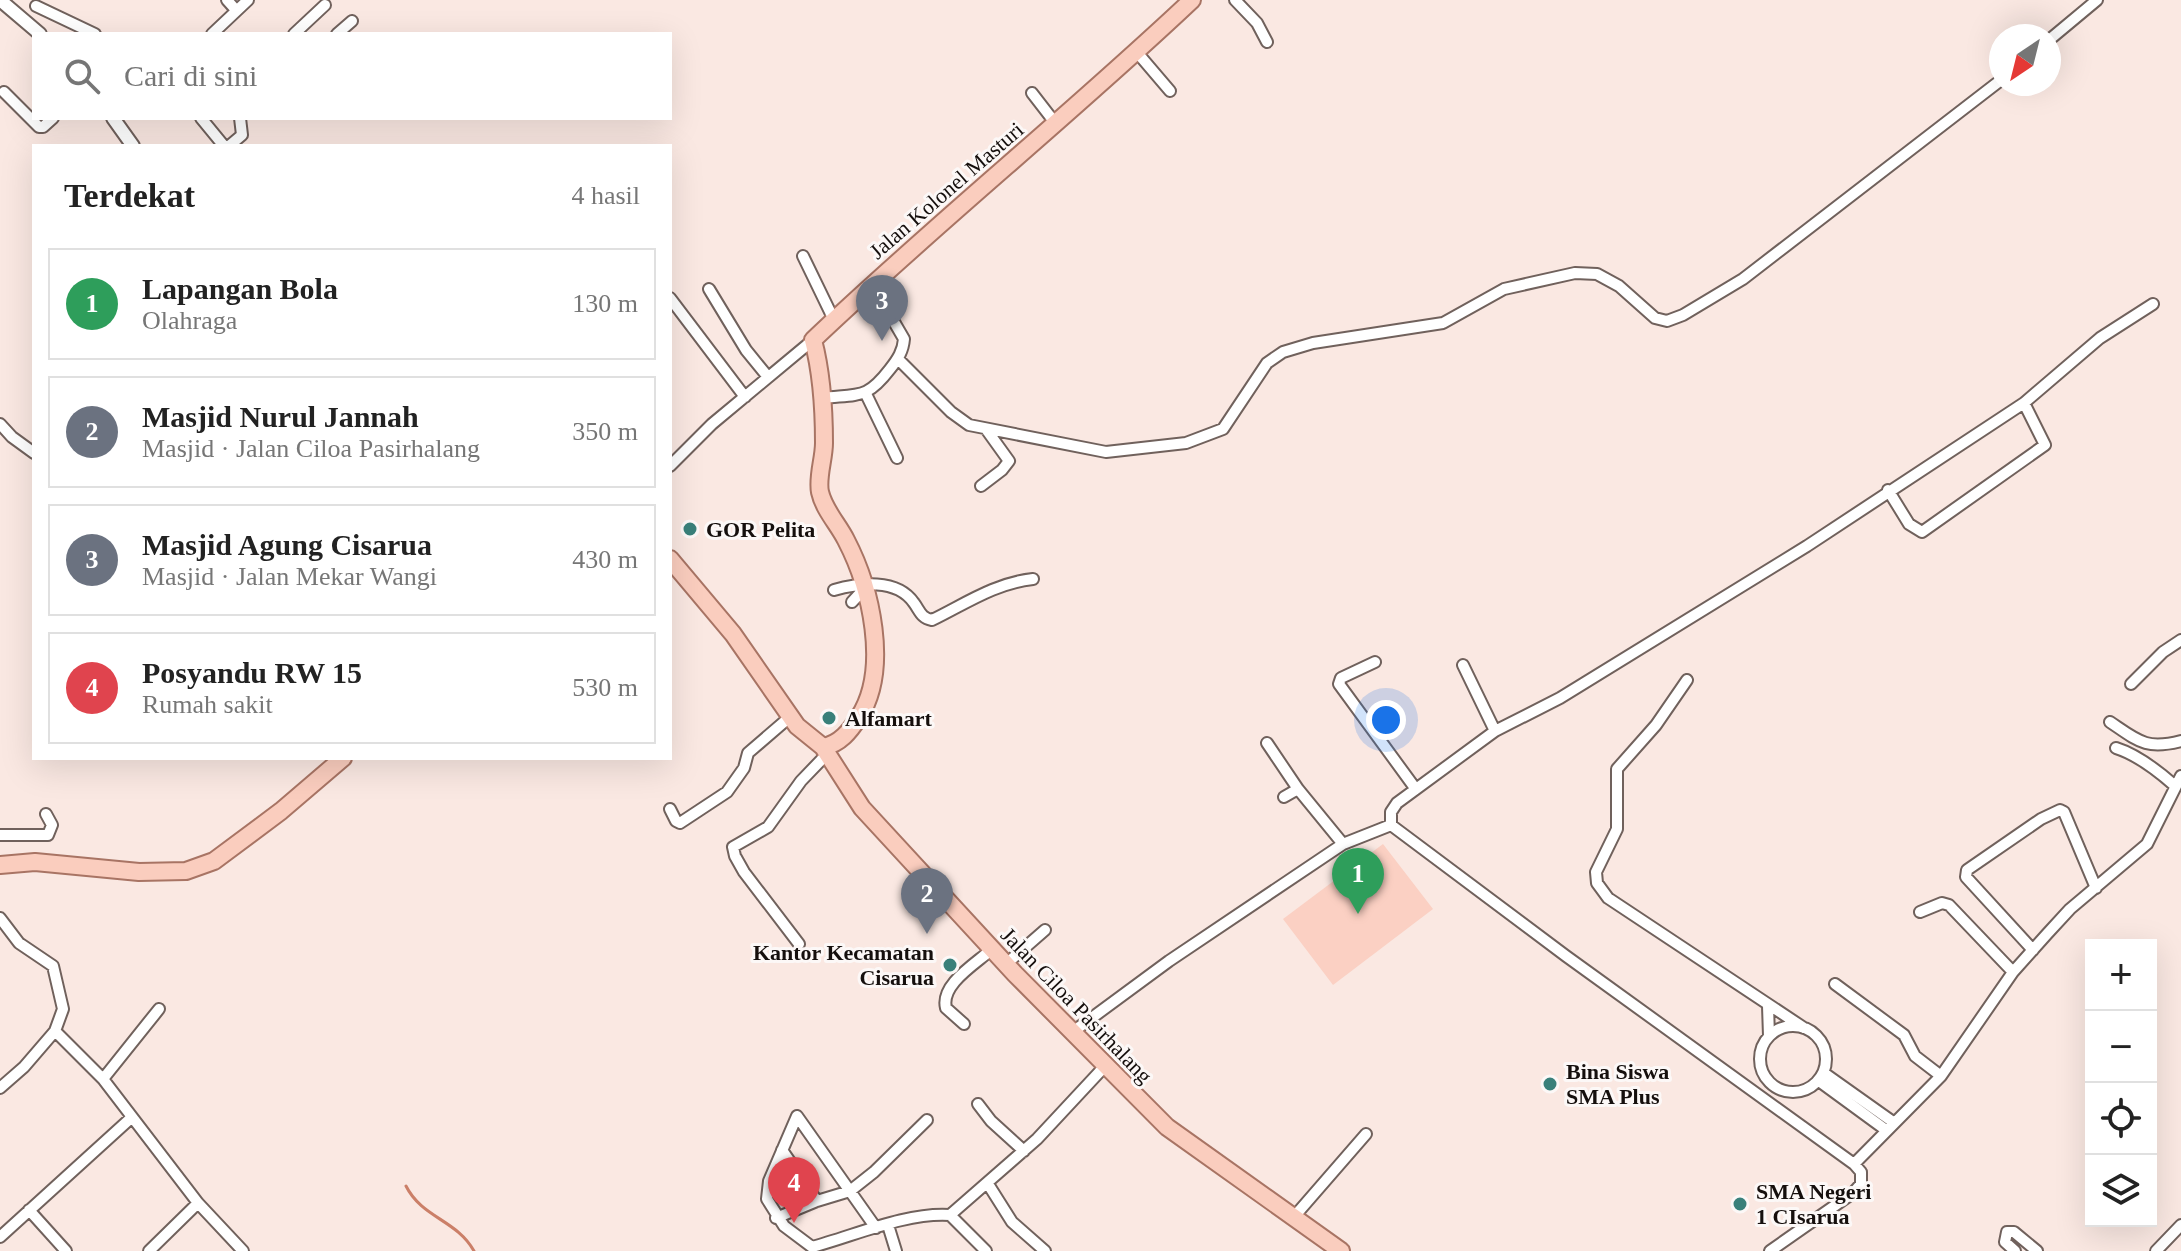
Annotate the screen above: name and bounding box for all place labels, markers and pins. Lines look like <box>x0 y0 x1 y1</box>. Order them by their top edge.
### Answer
pin: 3 <box>856 275 908 341</box>
place label: GOR Pelita <box>706 517 815 542</box>
marker: GOR Pelita <box>681 520 699 538</box>
place label: Alfamart <box>845 706 932 731</box>
marker: Alfamart <box>820 709 838 727</box>
pin: 1 <box>1332 848 1384 914</box>
pin: 2 <box>901 868 953 934</box>
place label: Kantor Kecamatan Cisarua <box>753 940 934 990</box>
marker: Kantor Kecamatan Cisarua <box>941 956 959 974</box>
place label: Bina Siswa SMA Plus <box>1566 1059 1669 1109</box>
marker: Bina Siswa SMA Plus <box>1541 1075 1559 1093</box>
pin: 4 <box>768 1157 820 1223</box>
place label: SMA Negeri 1 CIsarua <box>1756 1179 1871 1229</box>
marker: SMA Negeri 1 CIsarua <box>1731 1195 1749 1213</box>

